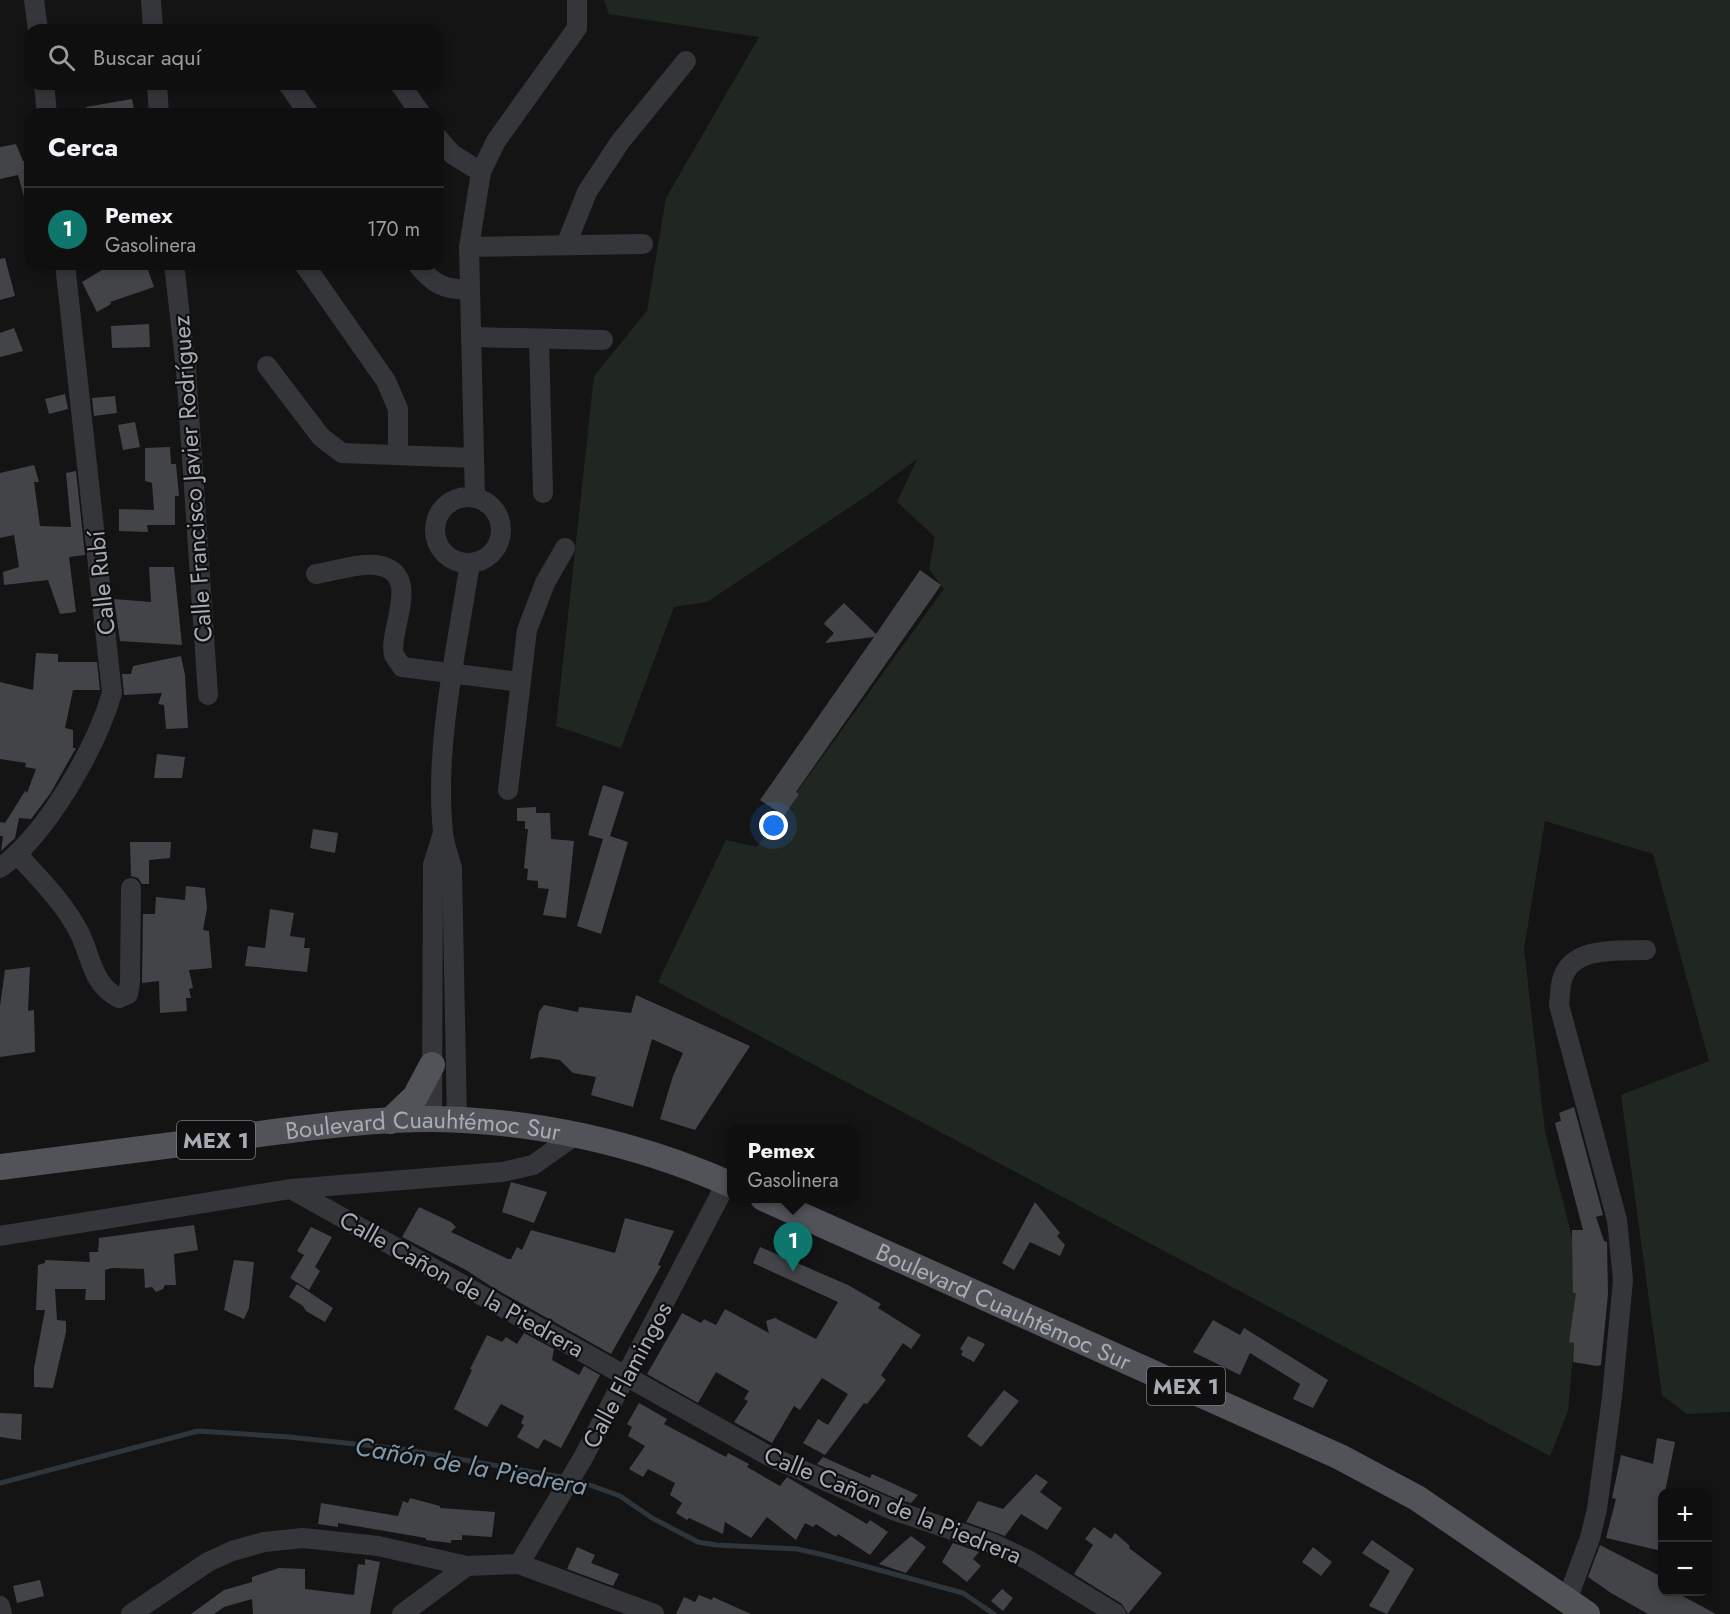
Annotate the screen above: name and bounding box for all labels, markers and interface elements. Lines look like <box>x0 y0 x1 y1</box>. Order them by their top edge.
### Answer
search box <box>24 24 444 90</box>
icon: search <box>45 41 78 74</box>
text: Buscar aquí <box>93 41 201 73</box>
text: Cerca <box>48 128 118 166</box>
text: Pemex <box>105 199 173 231</box>
text: 1 <box>62 215 73 244</box>
text: 170 m <box>367 215 420 244</box>
text: Gasolinera <box>105 231 196 260</box>
street label: Calle Francisco Javier Rodríguez <box>163 314 221 644</box>
street label: Calle Rubí <box>78 528 124 637</box>
your location <box>759 811 788 840</box>
street label: Boulevard Cuauhtémoc Sur <box>283 1101 564 1149</box>
road number: MEX 1 <box>177 1121 255 1159</box>
popup <box>727 1125 859 1203</box>
text: Pemex <box>747 1134 815 1166</box>
text: Gasolinera <box>747 1166 839 1195</box>
street label: Calle Cañon de la Piedrera <box>333 1202 591 1366</box>
pin: 1 <box>774 1222 812 1272</box>
street label: Boulevard Cuauhtémoc Sur <box>871 1234 1138 1379</box>
street label: Calle Flamingos <box>574 1295 680 1455</box>
road number: MEX 1 <box>1147 1367 1225 1405</box>
water label: Cañón de la Piedrera <box>352 1427 591 1505</box>
street label: Calle Cañon de la Piedrera <box>759 1437 1027 1573</box>
map controls <box>1658 1488 1712 1596</box>
button: + <box>1658 1488 1712 1542</box>
button: − <box>1658 1542 1712 1596</box>

